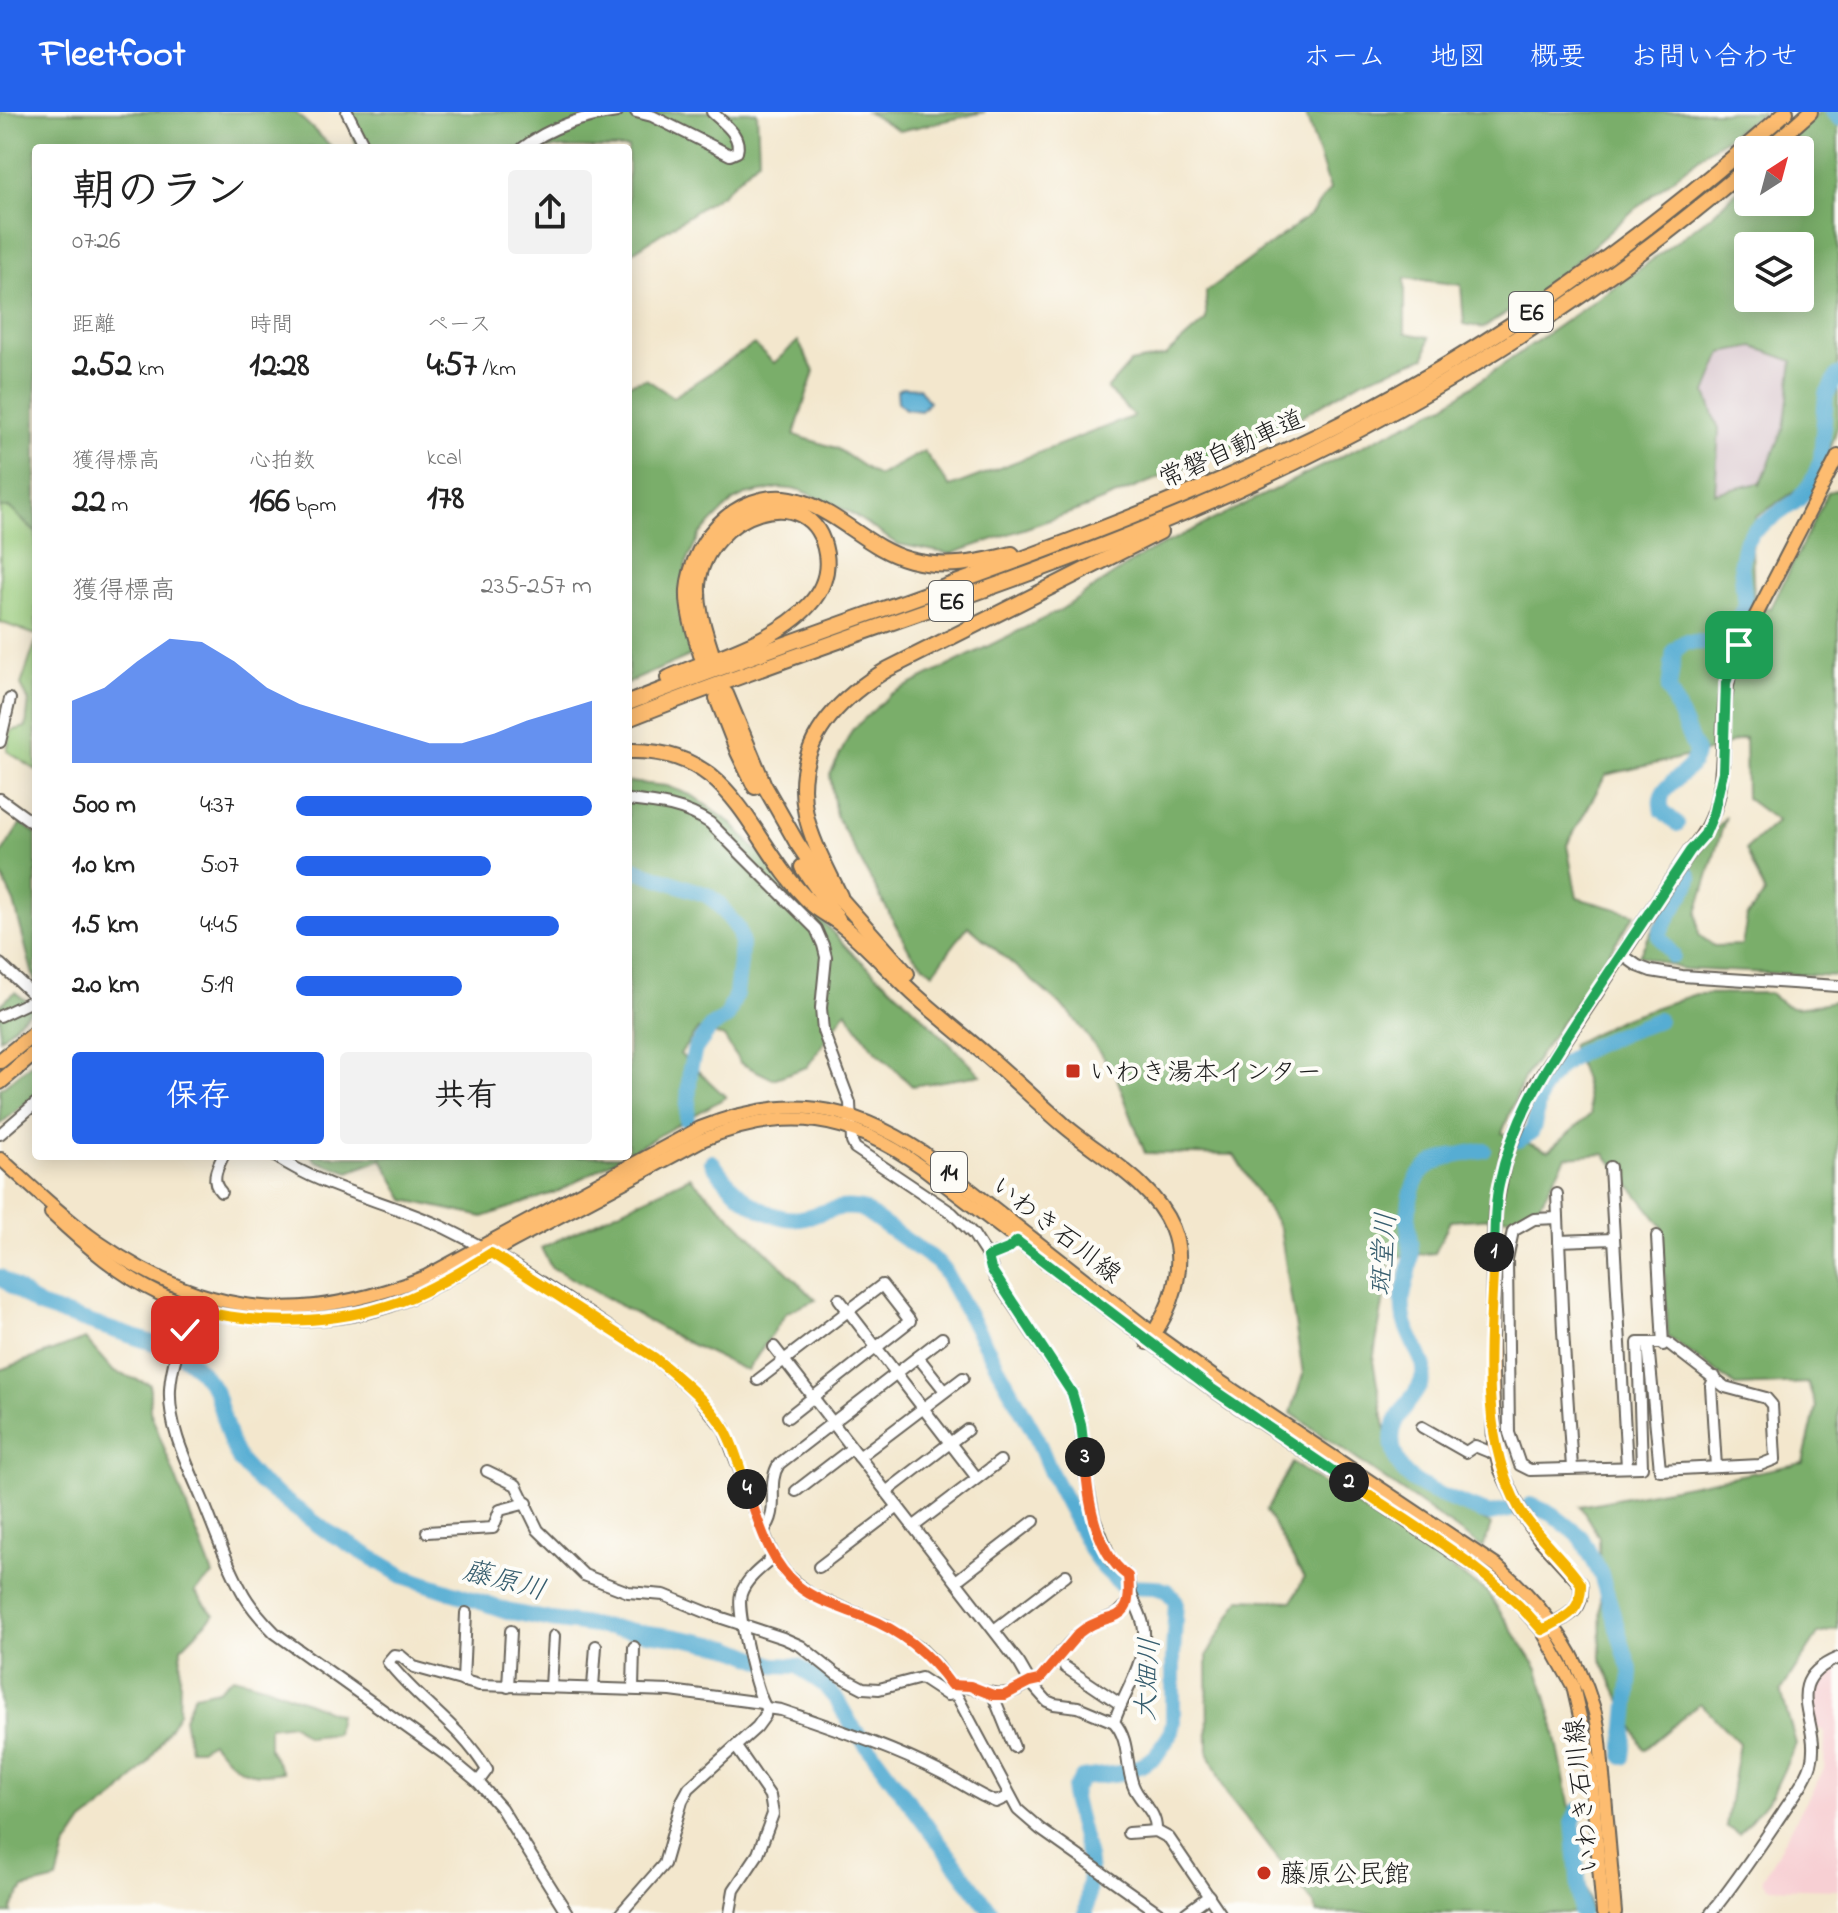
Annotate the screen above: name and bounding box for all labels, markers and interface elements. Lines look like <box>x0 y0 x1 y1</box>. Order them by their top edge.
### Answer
text: Fleetfoot <box>40 28 185 84</box>
text: ホーム <box>1303 38 1386 79</box>
text: 地図 <box>1430 38 1486 79</box>
text: 概要 <box>1530 38 1586 79</box>
text: お問い合わせ <box>1630 38 1798 79</box>
north arrow <box>1734 136 1814 216</box>
map controls <box>1734 136 1814 312</box>
text: 朝のラン <box>72 161 248 225</box>
button: share <box>508 170 592 254</box>
text: 07:26 <box>72 223 121 261</box>
button: layers <box>1734 232 1814 312</box>
road number: E6 <box>1509 292 1553 332</box>
text: 距離 <box>72 310 116 342</box>
text: 時間 <box>249 310 293 342</box>
text: ペース <box>427 310 491 342</box>
text: 2.52 <box>72 342 132 392</box>
text: 12:28 <box>249 342 310 392</box>
text: 4:57 <box>427 342 477 392</box>
text: km <box>132 354 164 386</box>
text: /km <box>477 354 516 386</box>
street label: 常磐自動車道 <box>1153 402 1311 500</box>
text: kcal <box>427 443 462 475</box>
text: 獲得標高 <box>72 446 160 478</box>
text: 心拍数 <box>249 446 315 478</box>
text: 178 <box>427 475 464 525</box>
text: 22 <box>72 478 106 528</box>
text: 166 <box>249 478 290 528</box>
text: m <box>106 490 128 522</box>
text: bpm <box>290 490 336 522</box>
text: 235–257 m <box>481 568 592 606</box>
text: 獲得標高 <box>72 573 176 611</box>
road number: E6 <box>929 581 973 621</box>
pin <box>1705 611 1773 679</box>
icon: arrive <box>1717 623 1761 667</box>
text: 500 m <box>72 787 136 825</box>
text: 4:37 <box>200 787 234 825</box>
text: 1.0 km <box>72 847 135 885</box>
text: 5:07 <box>200 847 239 885</box>
text: 1.5 km <box>72 907 139 945</box>
text: 4:45 <box>200 907 239 945</box>
text: 2.0 km <box>72 967 140 1005</box>
text: 5:19 <box>200 967 233 1005</box>
button: 保存 <box>72 1052 324 1144</box>
button: 共有 <box>340 1052 592 1144</box>
place label: いわき湯本インター <box>1089 1055 1322 1093</box>
marker: いわき湯本インター <box>1064 1062 1082 1080</box>
road number: 14 <box>931 1152 967 1192</box>
street label: いわき石川線 <box>982 1168 1128 1294</box>
water label: 斑堂川 <box>1362 1211 1409 1298</box>
pin: 1 <box>1474 1232 1514 1272</box>
text: 1 <box>1491 1236 1498 1268</box>
pin <box>151 1296 219 1364</box>
icon: check <box>163 1308 207 1352</box>
pin: 3 <box>1065 1437 1105 1477</box>
text: 3 <box>1080 1441 1090 1473</box>
pin: 2 <box>1329 1462 1369 1502</box>
text: 2 <box>1344 1466 1354 1498</box>
pin: 4 <box>727 1469 767 1509</box>
text: 4 <box>742 1473 752 1505</box>
water label: 藤原川 <box>458 1552 550 1613</box>
water label: 大畑川 <box>1127 1636 1172 1722</box>
street label: いわき石川線 <box>1557 1716 1611 1875</box>
place label: 藤原公民館 <box>1280 1857 1410 1895</box>
marker: 藤原公民館 <box>1255 1864 1273 1882</box>

